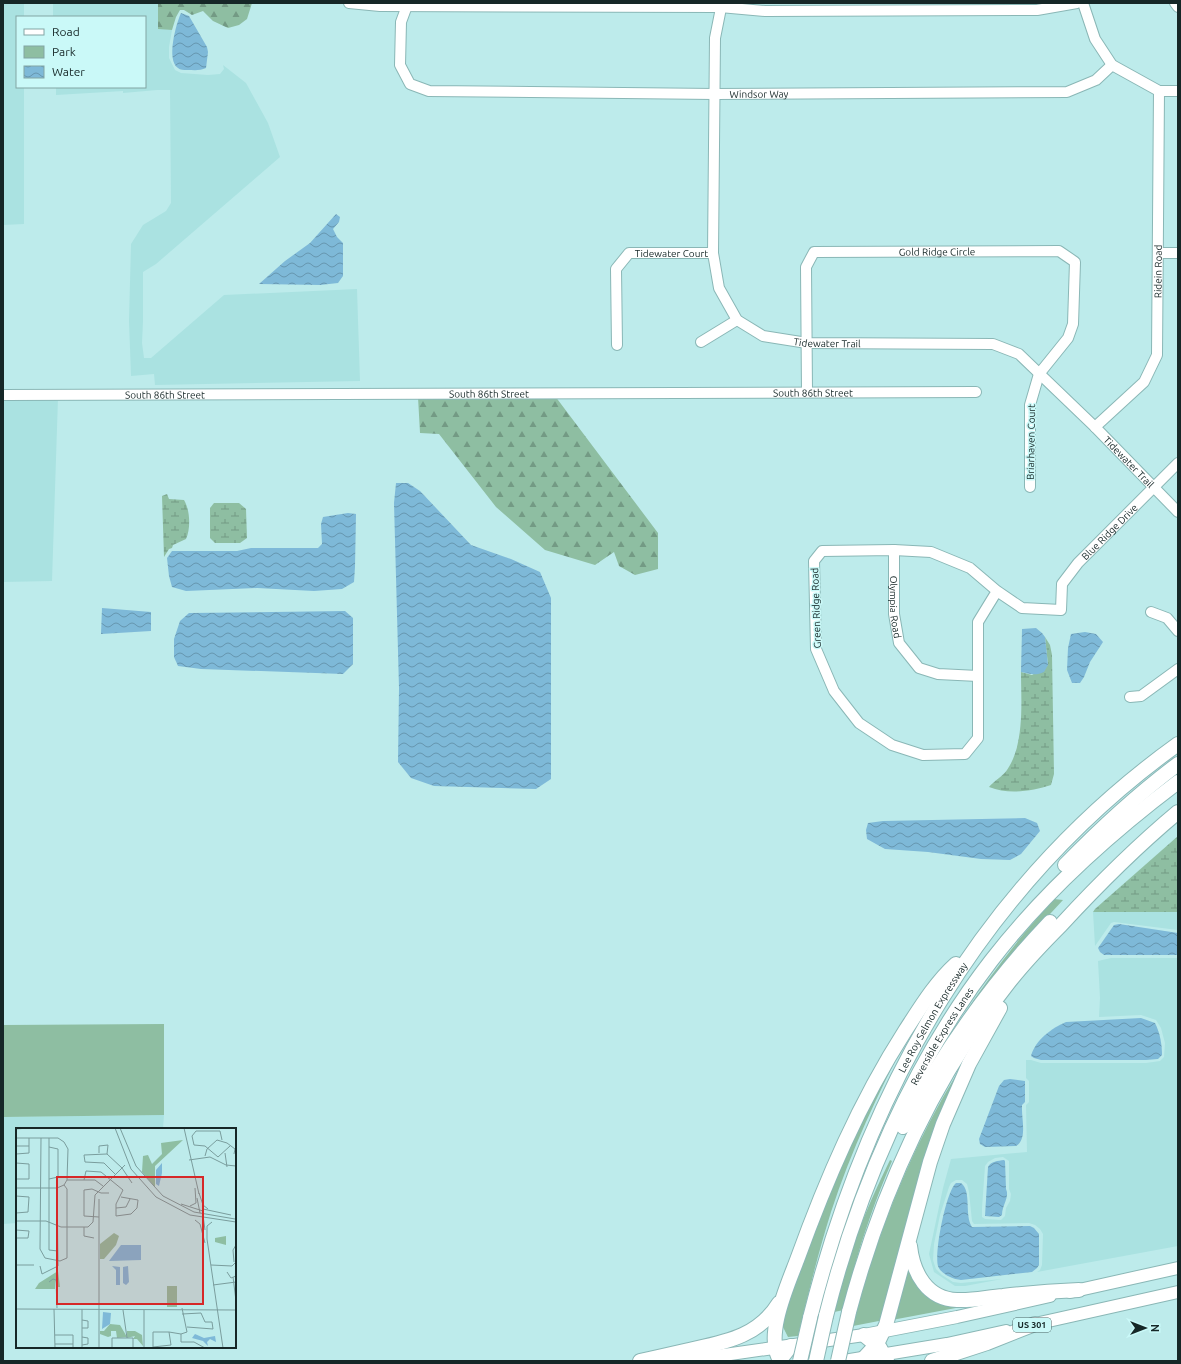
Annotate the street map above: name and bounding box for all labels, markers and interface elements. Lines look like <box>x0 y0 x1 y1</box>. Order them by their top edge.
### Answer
legend <box>16 16 146 88</box>
text: Road <box>52 25 80 38</box>
text: Park <box>52 45 76 58</box>
text: Water <box>52 65 85 78</box>
street label: Windsor Way <box>730 88 789 99</box>
street label: Ridein Road <box>1152 245 1163 298</box>
street label: Gold Ridge Circle <box>899 246 975 257</box>
street label: Tidewater Court <box>635 248 708 259</box>
street label: Tidewater Trail <box>793 335 861 349</box>
street label: South 86th Street <box>773 387 853 398</box>
street label: South 86th Street <box>449 388 529 399</box>
street label: South 86th Street <box>125 389 205 400</box>
street label: Briarhaven Court <box>1025 404 1037 480</box>
street label: Tidewater Trail <box>1102 434 1157 490</box>
street label: Blue Ridge Drive <box>1079 502 1139 562</box>
street label: Green Ridge Road <box>809 567 823 648</box>
street label: Olympia Road <box>888 576 904 639</box>
street label: Lee Roy Selmon Expressway <box>896 960 969 1074</box>
street label: Reversible Express Lanes <box>908 985 975 1087</box>
inset map <box>16 1128 236 1348</box>
north arrow <box>1125 1308 1165 1348</box>
road number: US 301 <box>1013 1318 1051 1332</box>
text: N <box>1149 1324 1161 1332</box>

